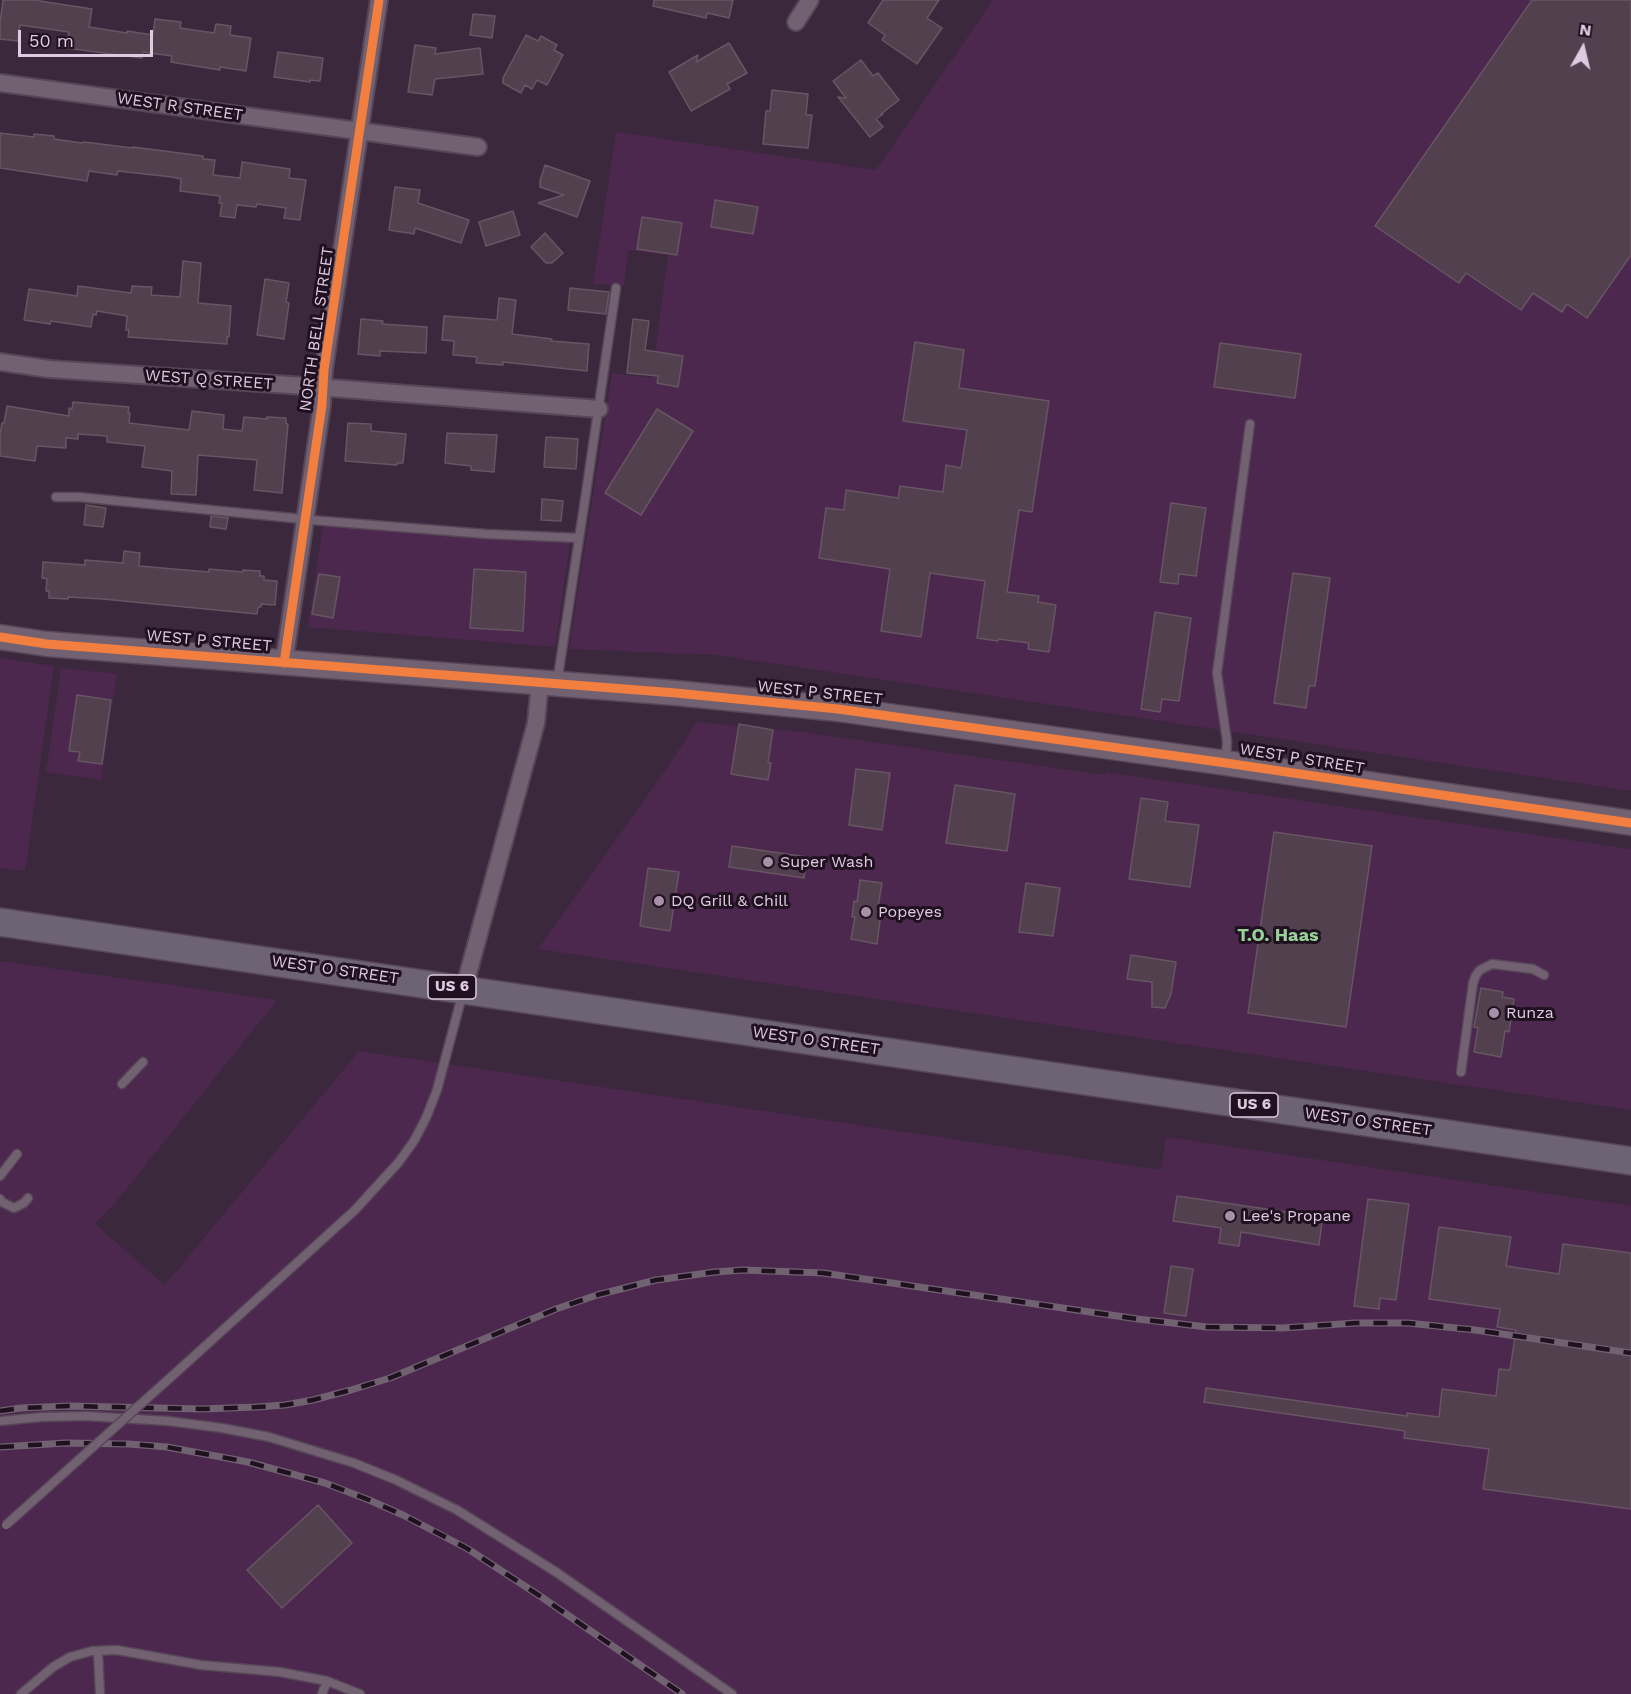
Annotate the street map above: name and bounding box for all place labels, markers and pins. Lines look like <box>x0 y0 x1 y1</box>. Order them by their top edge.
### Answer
place label: Super Wash <box>780 852 873 872</box>
marker: Super Wash <box>761 855 775 869</box>
place label: DQ Grill & Chill <box>671 891 788 911</box>
marker: DQ Grill & Chill <box>652 894 666 908</box>
place label: Popeyes <box>878 902 942 922</box>
marker: Popeyes <box>859 905 873 919</box>
place label: Runza <box>1506 1003 1554 1023</box>
marker: Runza <box>1487 1006 1501 1020</box>
place label: Lee's Propane <box>1242 1206 1351 1226</box>
marker: Lee's Propane <box>1223 1209 1237 1223</box>

